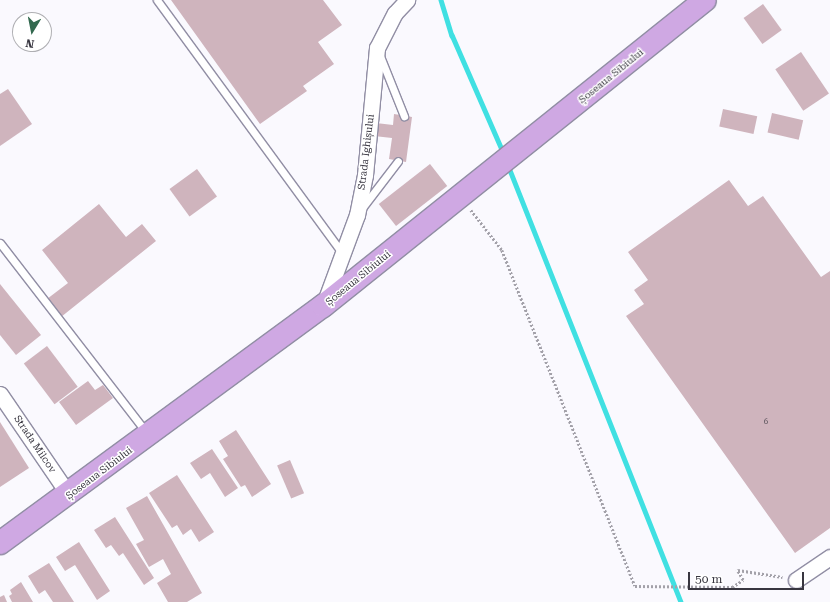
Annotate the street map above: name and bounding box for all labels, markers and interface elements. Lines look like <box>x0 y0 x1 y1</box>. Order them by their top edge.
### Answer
north arrow <box>12 12 52 52</box>
text: N <box>25 36 35 50</box>
street label: Șoseaua Sibiului <box>576 46 646 106</box>
street label: Strada Ighișului <box>355 113 377 191</box>
street label: Șoseaua Sibiului <box>323 248 393 308</box>
street label: Strada Milcov <box>11 413 59 475</box>
house number: 6 <box>764 417 768 427</box>
street label: Șoseaua Sibiului <box>63 444 135 502</box>
scale bar <box>690 564 806 590</box>
text: 50 m <box>695 572 722 586</box>

